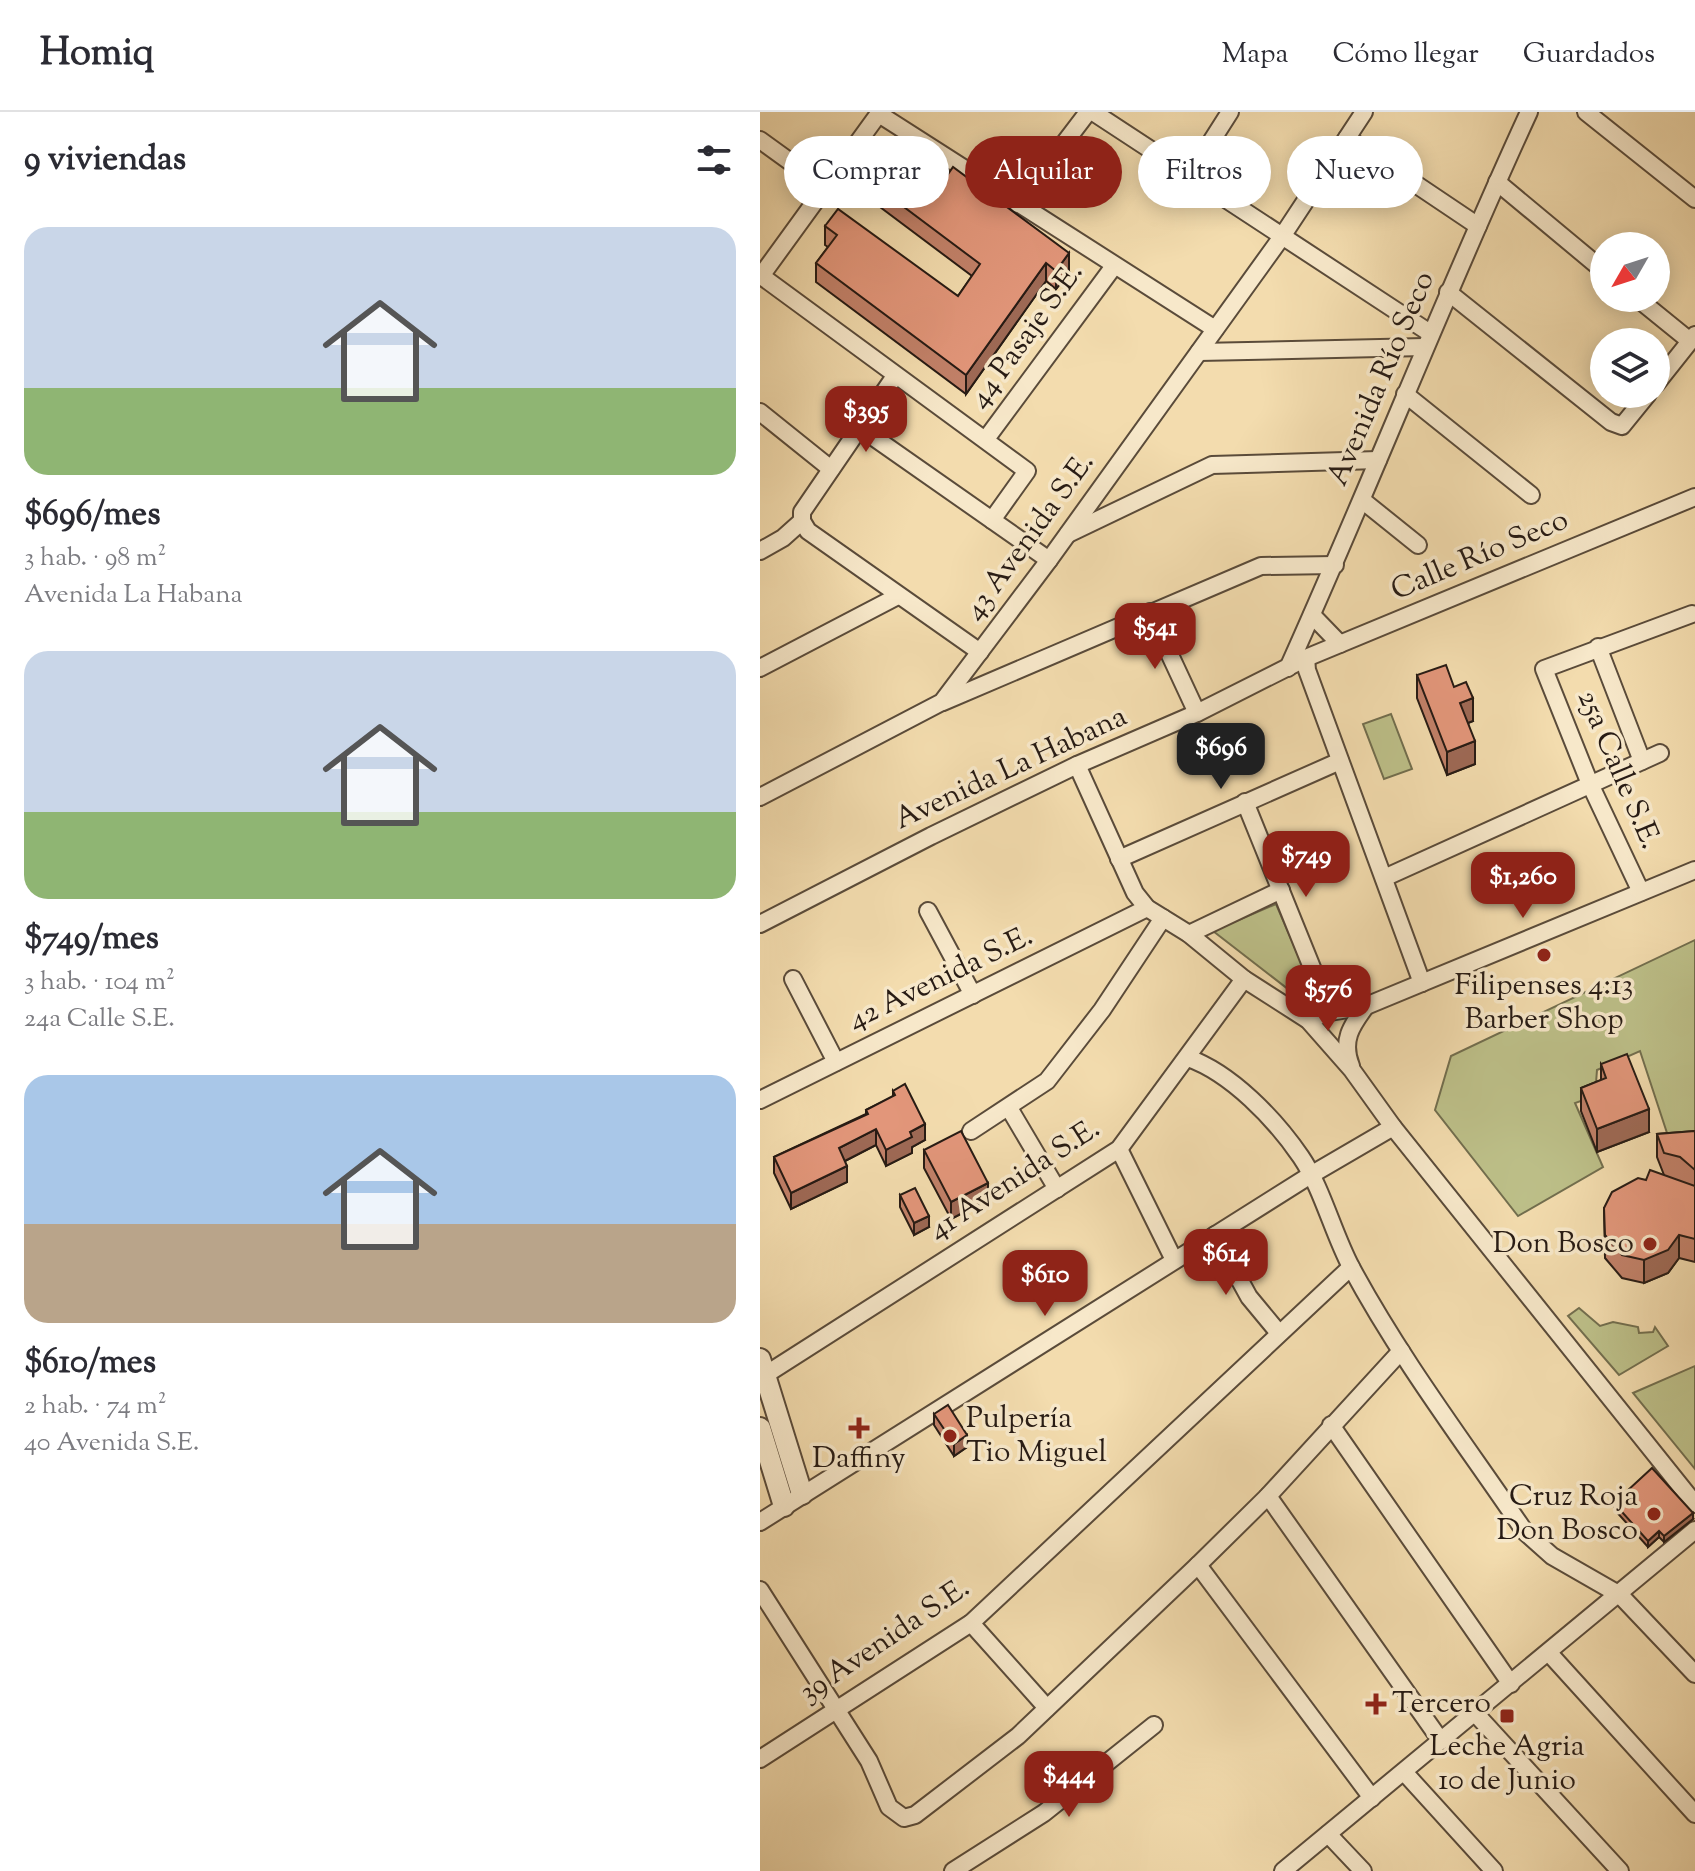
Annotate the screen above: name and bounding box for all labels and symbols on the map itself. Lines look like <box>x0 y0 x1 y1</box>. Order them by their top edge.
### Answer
north arrow <box>1590 232 1670 312</box>
street label: 44 Pasaje S.E. <box>959 254 1095 418</box>
street label: Avenida Río Seco <box>1317 265 1447 493</box>
pin: $395 <box>819 386 913 454</box>
street label: 43 Avenida S.E. <box>954 444 1106 630</box>
street label: Calle Río Seco <box>1385 499 1575 613</box>
pin: $541 <box>1108 603 1202 671</box>
street label: 25a Calle S.E. <box>1565 684 1671 856</box>
street label: Avenida La Habana <box>888 696 1135 842</box>
pin: $696 <box>1174 723 1268 791</box>
pin: $749 <box>1259 831 1353 899</box>
pin: $1,260 <box>1458 852 1588 920</box>
street label: 42 Avenida S.E. <box>841 916 1041 1042</box>
marker: Filipenses 4:13 Barber Shop <box>1535 946 1553 964</box>
pin: $576 <box>1281 965 1375 1033</box>
place label: Filipenses 4:13 Barber Shop <box>1455 965 1633 1042</box>
street label: 41 Avenida S.E. <box>921 1108 1109 1252</box>
place label: Don Bosco <box>1493 1223 1634 1266</box>
pin: $614 <box>1179 1229 1273 1297</box>
marker: Don Bosco <box>1641 1235 1659 1253</box>
pin: $610 <box>998 1250 1092 1318</box>
place label: Pulpería Tio Miguel <box>966 1398 1107 1475</box>
marker: Daffiny <box>850 1419 868 1437</box>
marker: Pulpería Tio Miguel <box>941 1427 959 1445</box>
place label: Daffiny <box>812 1438 906 1481</box>
place label: Cruz Roja Don Bosco <box>1497 1476 1638 1553</box>
marker: Cruz Roja Don Bosco <box>1645 1505 1663 1523</box>
street label: 39 Avenida S.E. <box>791 1568 979 1714</box>
place label: Tercero <box>1392 1683 1491 1726</box>
marker: Tercero <box>1367 1695 1385 1713</box>
marker: Leche Agria 10 de Junio <box>1498 1707 1516 1725</box>
place label: Leche Agria 10 de Junio <box>1429 1726 1585 1803</box>
pin: $444 <box>1022 1751 1116 1819</box>

